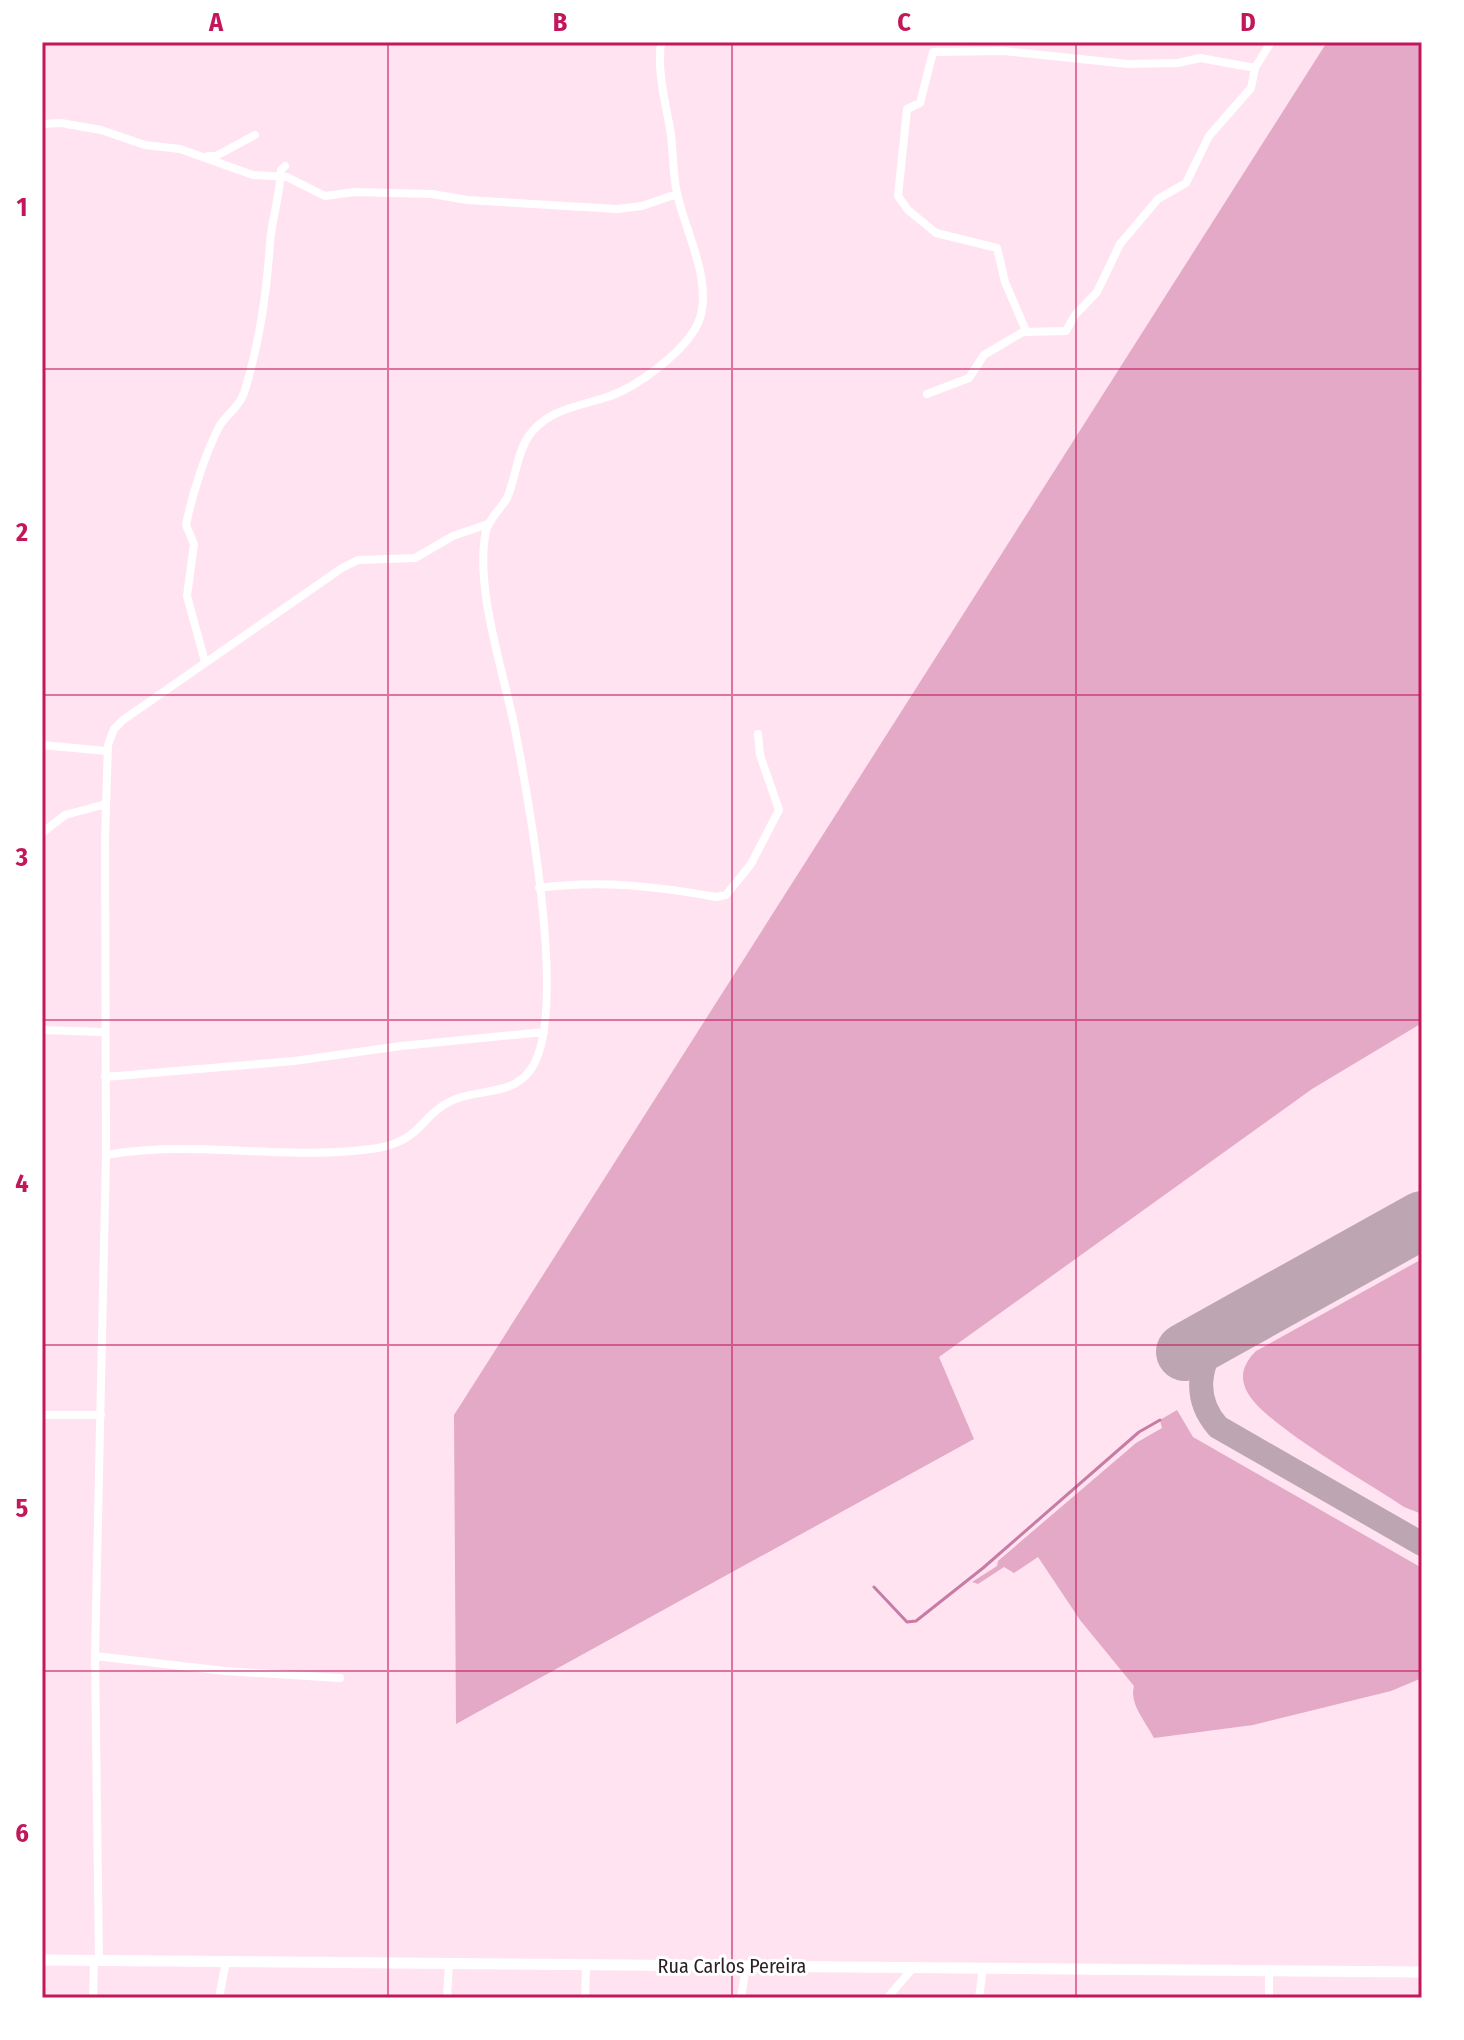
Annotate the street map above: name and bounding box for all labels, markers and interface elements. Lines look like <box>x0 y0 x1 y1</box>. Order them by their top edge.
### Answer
text: A <box>208 7 224 38</box>
text: B <box>553 7 568 38</box>
text: C <box>897 7 911 38</box>
text: D <box>1240 7 1256 38</box>
text: 1 <box>17 192 28 223</box>
text: 2 <box>15 517 28 548</box>
text: 3 <box>15 842 28 873</box>
text: 4 <box>15 1168 29 1199</box>
text: 5 <box>16 1493 29 1524</box>
text: 6 <box>15 1818 29 1849</box>
street label: Rua Carlos Pereira <box>658 1954 806 1978</box>

